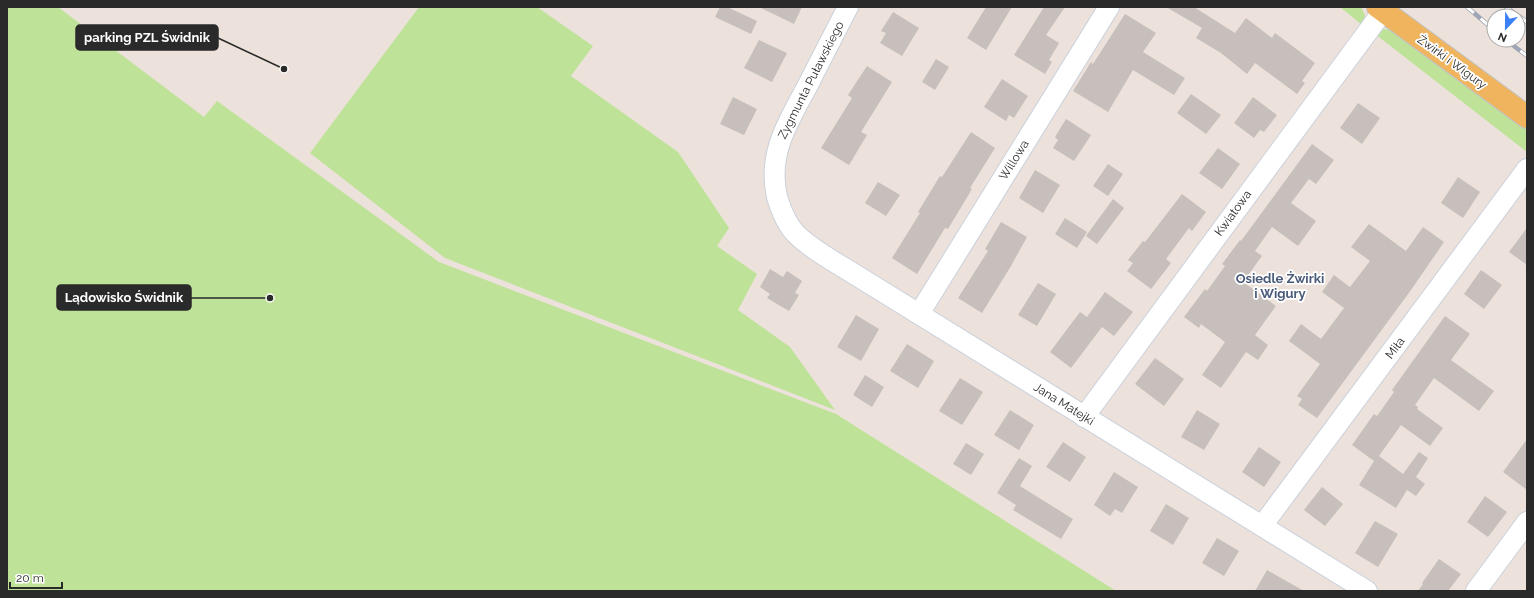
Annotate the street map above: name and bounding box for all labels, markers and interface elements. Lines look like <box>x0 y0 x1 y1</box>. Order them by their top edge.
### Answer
north arrow <box>1486 8 1526 48</box>
street label: Zygmunta Puławskiego <box>775 19 847 141</box>
callout: parking PZL Świdnik <box>76 25 218 50</box>
text: N <box>1496 29 1509 44</box>
text: parking PZL Świdnik <box>84 30 211 45</box>
street label: Żwirki i Wigury <box>1415 32 1490 92</box>
street label: Willowa <box>996 137 1032 183</box>
street label: Kwiatowa <box>1212 187 1254 239</box>
district label: Osiedle Żwirki i Wigury <box>1236 271 1324 301</box>
callout: Lądowisko Świdnik <box>57 285 191 310</box>
text: Lądowisko Świdnik <box>65 290 184 305</box>
street label: Miła <box>1382 335 1408 361</box>
street label: Jana Matejki <box>1031 380 1097 428</box>
scale bar <box>10 564 62 590</box>
text: 20 m <box>16 571 44 585</box>

